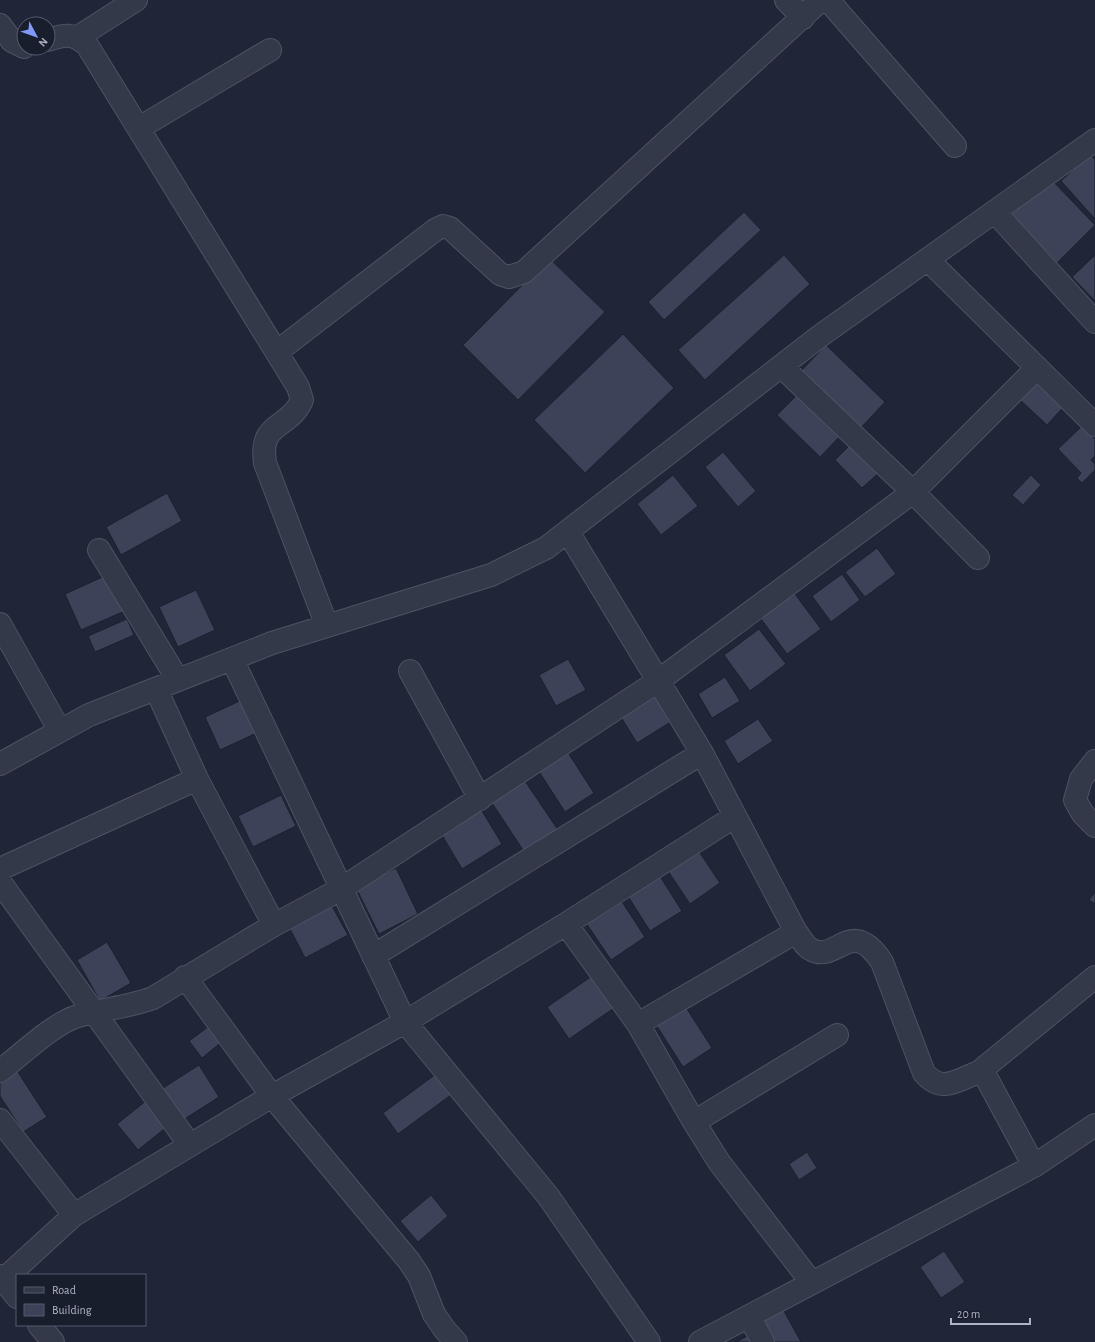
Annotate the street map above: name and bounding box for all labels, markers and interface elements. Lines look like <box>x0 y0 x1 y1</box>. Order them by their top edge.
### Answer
north arrow <box>16 16 56 56</box>
text: N <box>37 36 50 49</box>
legend <box>16 1274 146 1326</box>
text: Road <box>52 1284 76 1296</box>
scale bar <box>951 1300 1030 1326</box>
text: Building <box>52 1304 92 1316</box>
text: 20 m <box>957 1308 980 1320</box>

